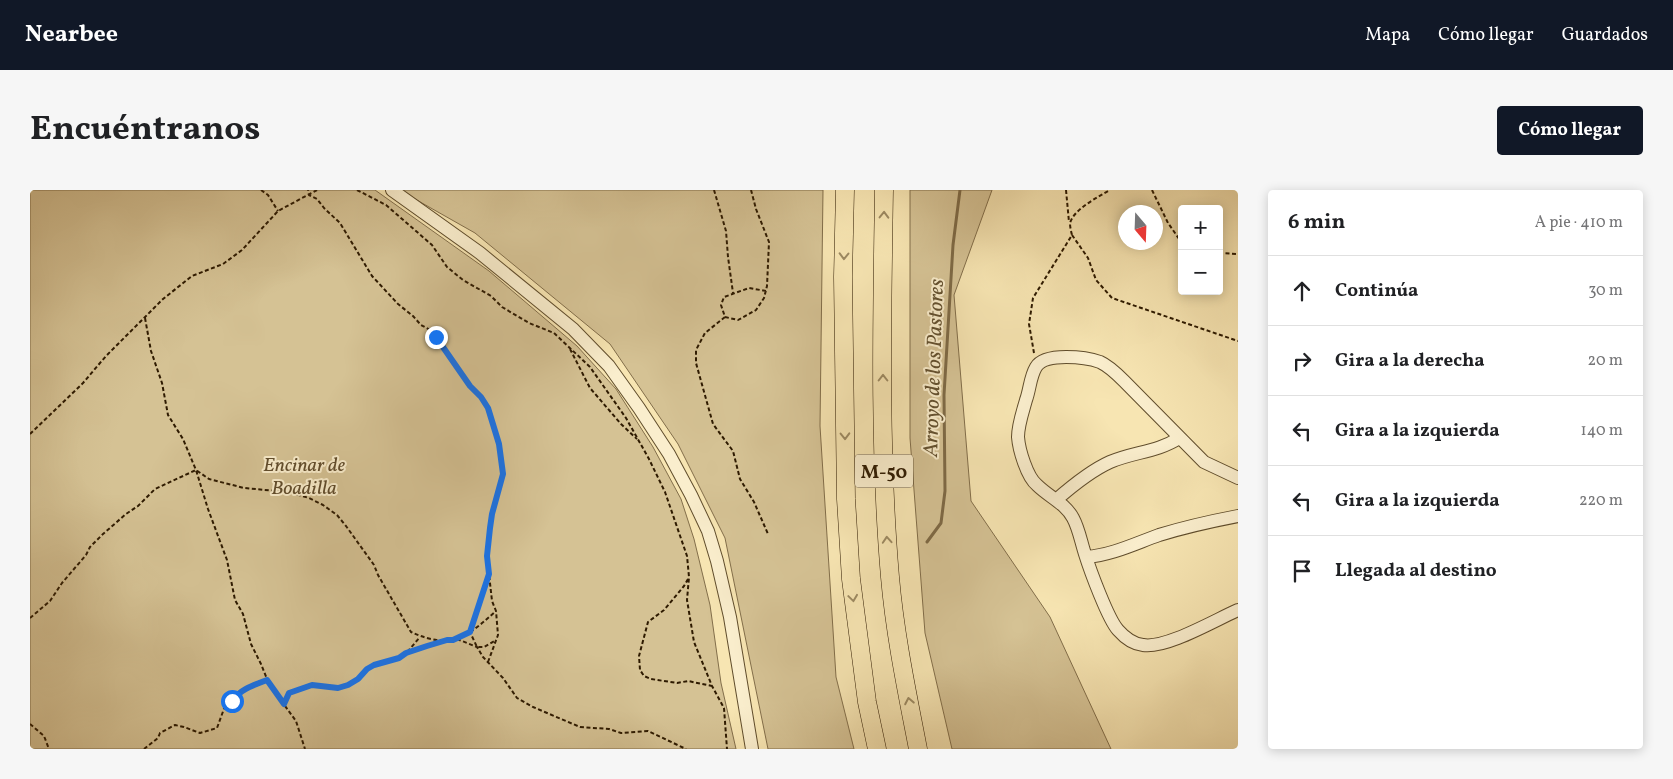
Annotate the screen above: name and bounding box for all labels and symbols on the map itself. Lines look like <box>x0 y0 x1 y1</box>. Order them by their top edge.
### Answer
north arrow <box>1118 205 1163 250</box>
one-way arrow <box>879 211 889 219</box>
one-way arrow <box>838 252 849 260</box>
water label: Arroyo de los Pastores <box>917 278 952 458</box>
route end <box>425 326 448 349</box>
one-way arrow <box>878 374 888 382</box>
one-way arrow <box>840 432 850 440</box>
park label: Encinar de Boadilla <box>263 452 346 503</box>
road number: M-50 <box>855 454 913 488</box>
one-way arrow <box>882 536 893 544</box>
one-way arrow <box>848 594 858 603</box>
route start <box>221 690 244 713</box>
one-way arrow <box>904 697 914 706</box>

